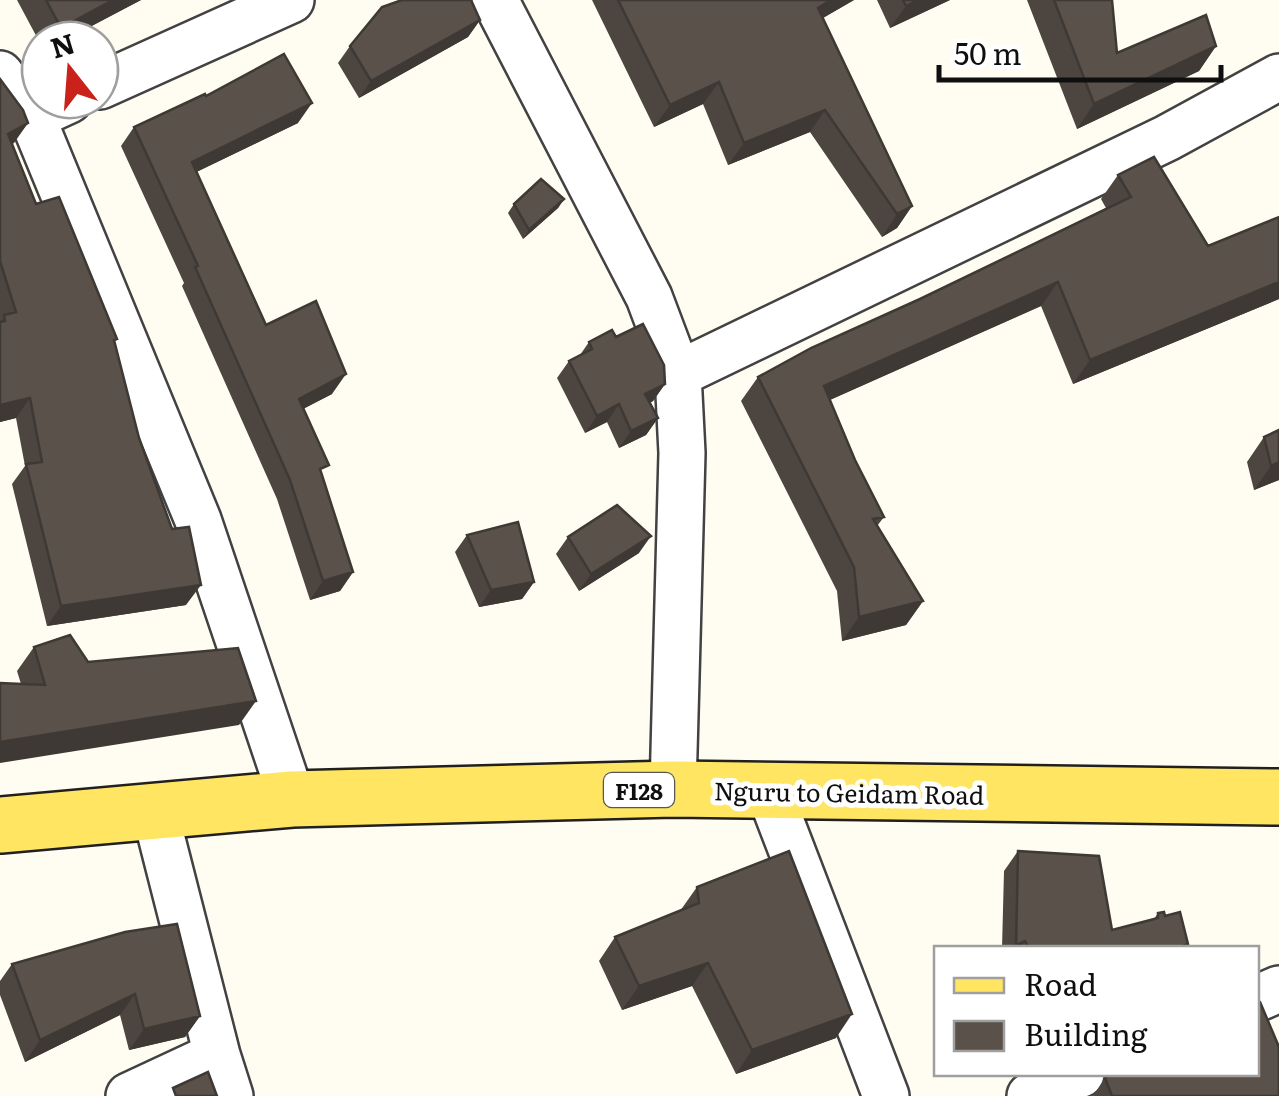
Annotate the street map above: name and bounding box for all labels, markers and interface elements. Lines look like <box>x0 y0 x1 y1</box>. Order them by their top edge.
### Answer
north arrow <box>20 20 120 120</box>
scale bar <box>939 20 1222 82</box>
text: N <box>45 21 79 68</box>
text: 50 m <box>954 30 1022 74</box>
street label: Nguru to Geidam Road <box>714 771 984 813</box>
road number: F128 <box>604 773 674 807</box>
legend <box>934 946 1259 1076</box>
text: Road <box>1024 961 1097 1005</box>
text: Building <box>1024 1011 1148 1055</box>

